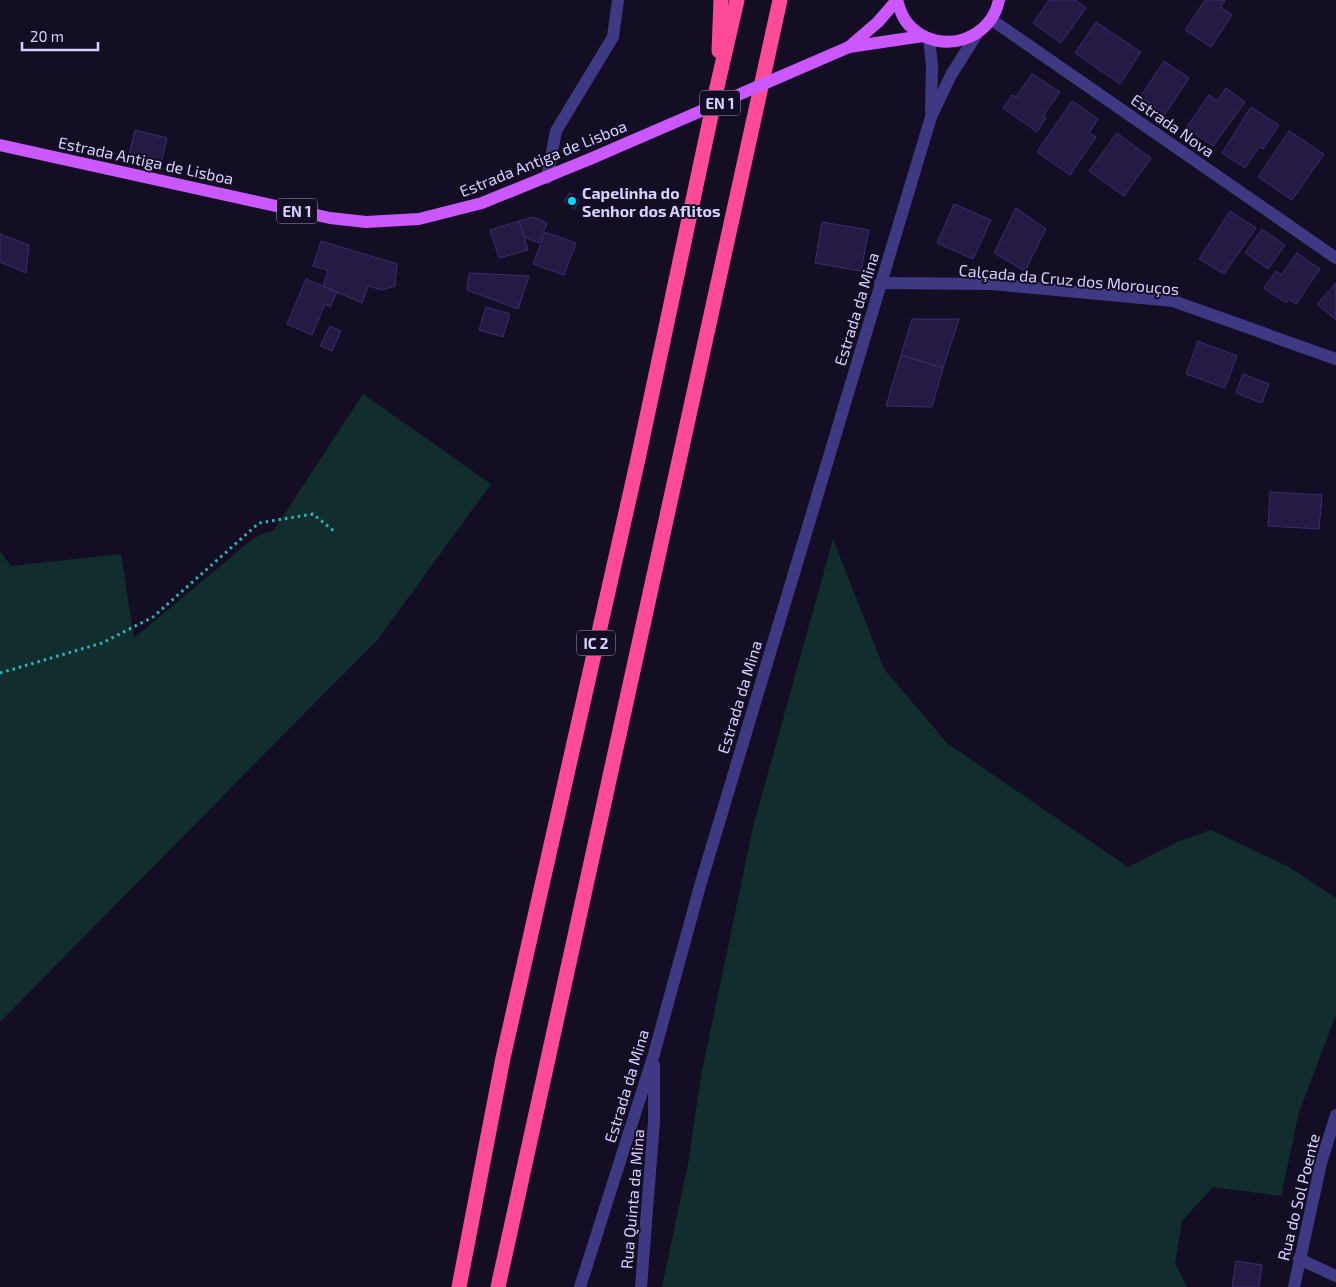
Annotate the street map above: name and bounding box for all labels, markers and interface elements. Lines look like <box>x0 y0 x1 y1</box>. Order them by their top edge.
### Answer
scale bar <box>22 20 99 52</box>
text: 20 m <box>30 27 64 45</box>
street label: Estrada Nova <box>1128 89 1218 161</box>
road number: EN 1 <box>700 90 740 116</box>
street label: Estrada Antiga de Lisboa <box>457 116 629 200</box>
street label: Estrada Antiga de Lisboa <box>57 132 235 188</box>
place label: Capelinha do Senhor dos Aflitos <box>582 183 720 220</box>
marker: Capelinha do Senhor dos Aflitos <box>566 195 578 207</box>
road number: EN 1 <box>277 198 317 224</box>
street label: Estrada da Mina <box>830 250 882 368</box>
street label: Calçada da Cruz dos Morouços <box>958 260 1180 299</box>
road number: IC 2 <box>577 630 615 656</box>
street label: Estrada da Mina <box>713 638 765 756</box>
street label: Estrada da Mina <box>600 1027 652 1145</box>
street label: Rua Quinta da Mina <box>616 1128 649 1270</box>
street label: Rua do Sol Poente <box>1273 1132 1323 1262</box>

